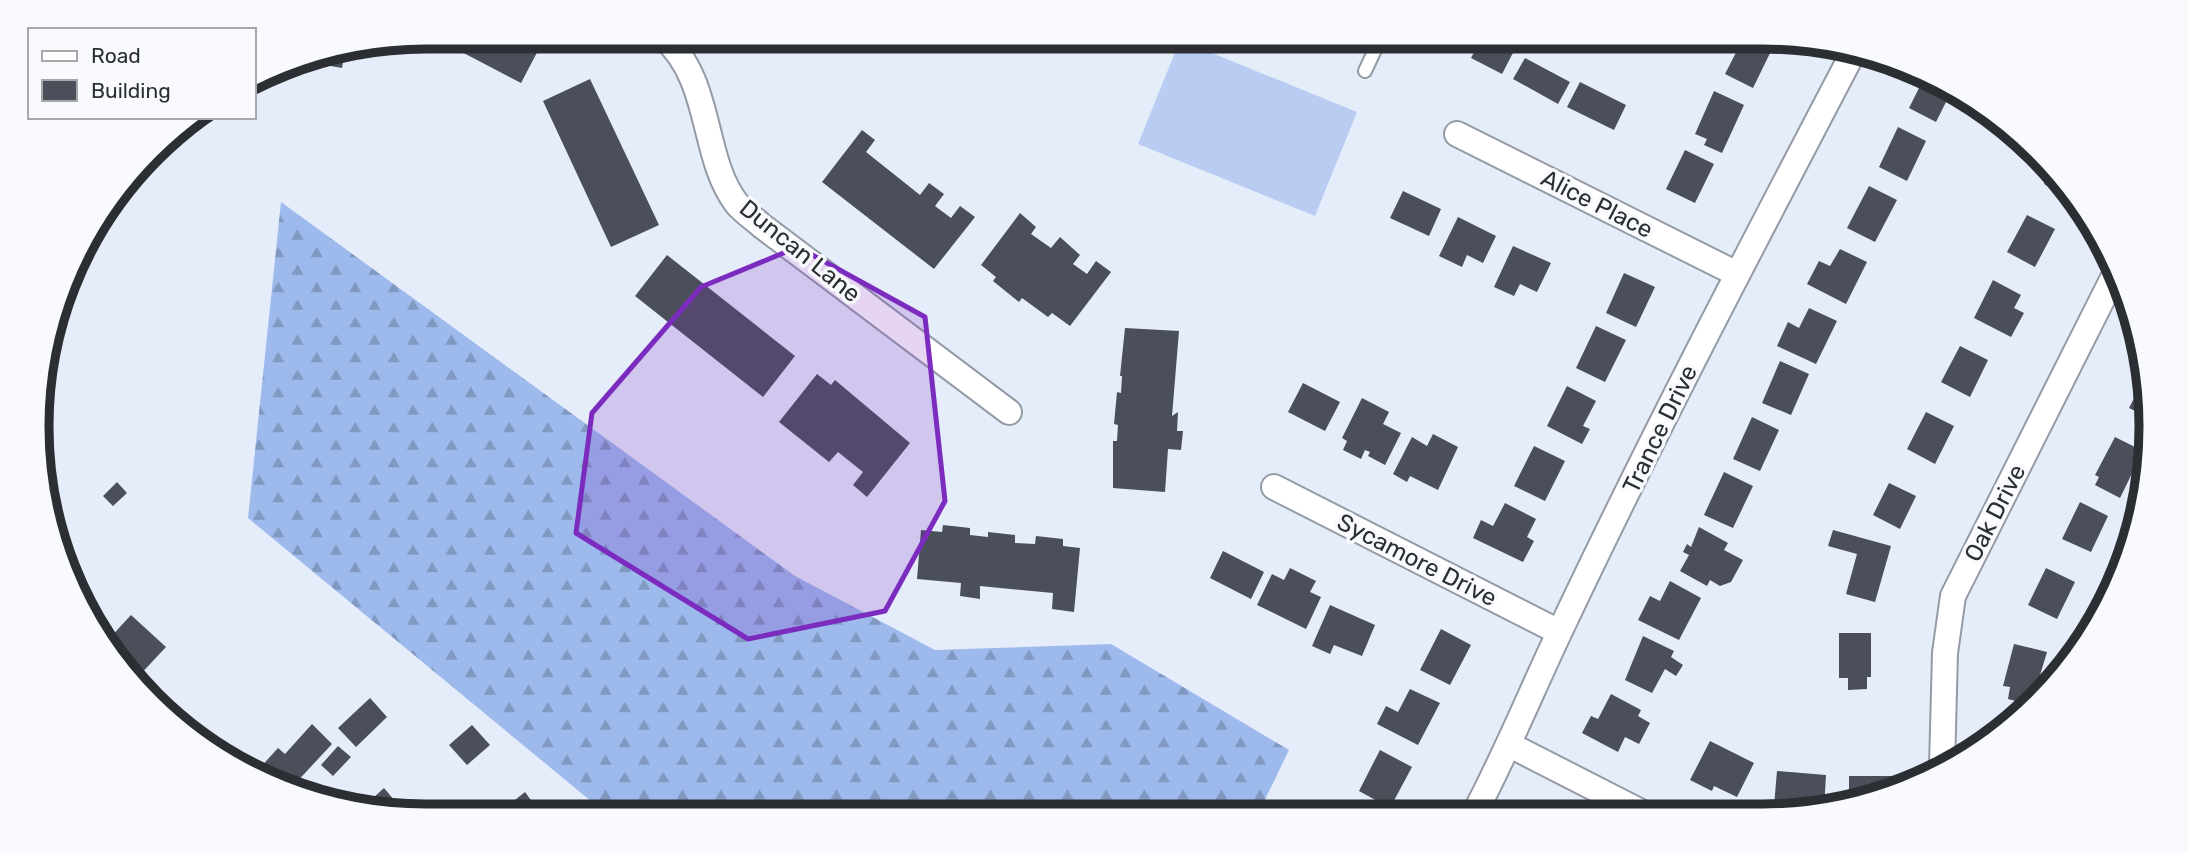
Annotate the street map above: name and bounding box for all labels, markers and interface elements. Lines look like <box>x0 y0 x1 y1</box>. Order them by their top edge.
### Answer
legend <box>28 28 256 119</box>
text: Road <box>91 43 141 68</box>
text: Building <box>91 78 171 103</box>
street label: Alice Place <box>1537 164 1657 244</box>
street label: Duncan Lane <box>734 194 866 308</box>
street label: Trance Drive <box>1617 360 1703 498</box>
street label: Oak Drive <box>1959 460 2031 566</box>
street label: Sycamore Drive <box>1333 508 1501 612</box>

